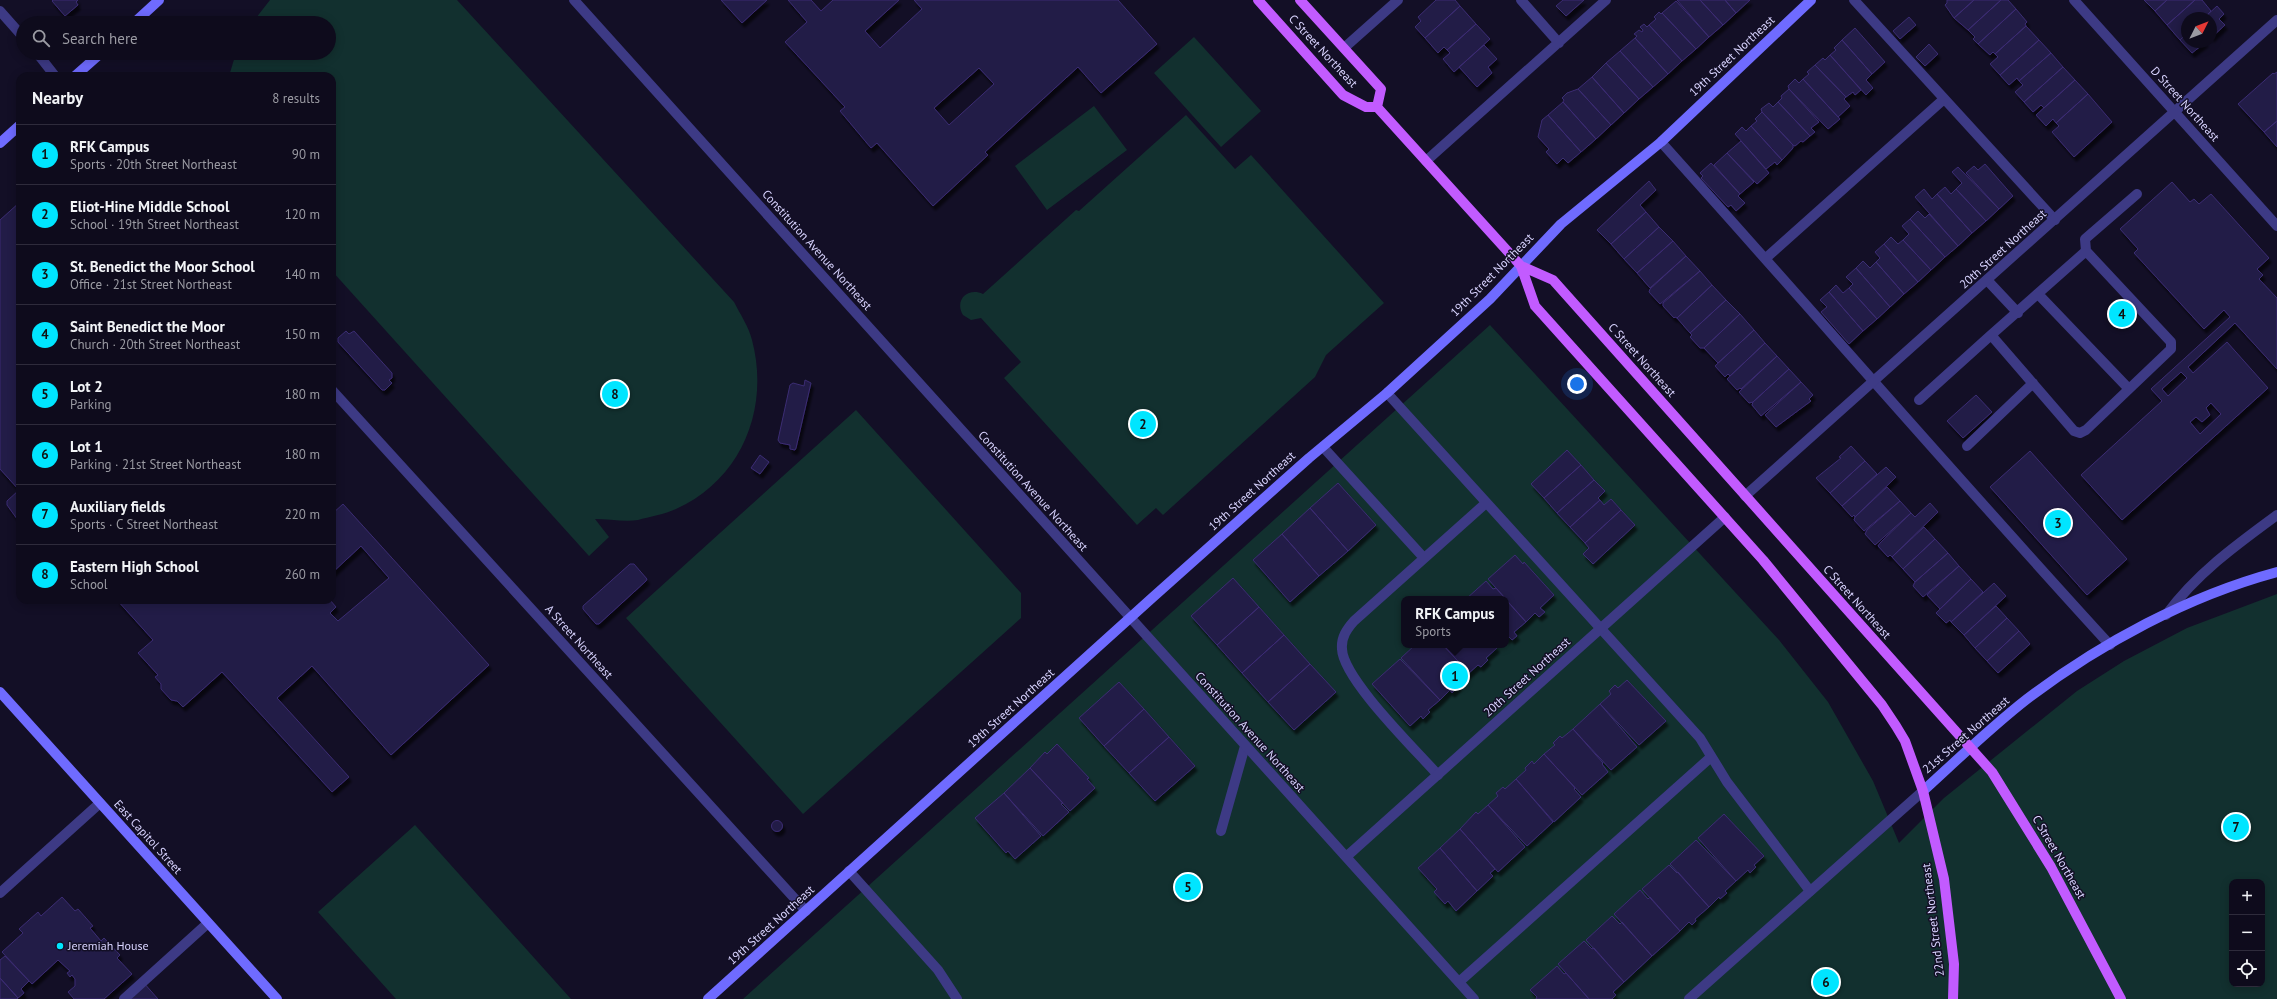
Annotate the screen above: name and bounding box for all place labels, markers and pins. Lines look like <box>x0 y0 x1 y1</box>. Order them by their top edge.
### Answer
pin: 4 <box>2109 299 2135 329</box>
pin: 8 <box>602 379 628 409</box>
pin: 2 <box>1130 409 1156 439</box>
pin: 3 <box>2045 508 2071 538</box>
pin: 1 <box>1442 661 1468 691</box>
pin: 7 <box>2223 812 2249 842</box>
pin: 5 <box>1175 872 1201 902</box>
place label: Jeremiah House <box>67 938 149 953</box>
marker: Jeremiah House <box>55 941 65 951</box>
pin: 6 <box>1813 967 1839 997</box>

